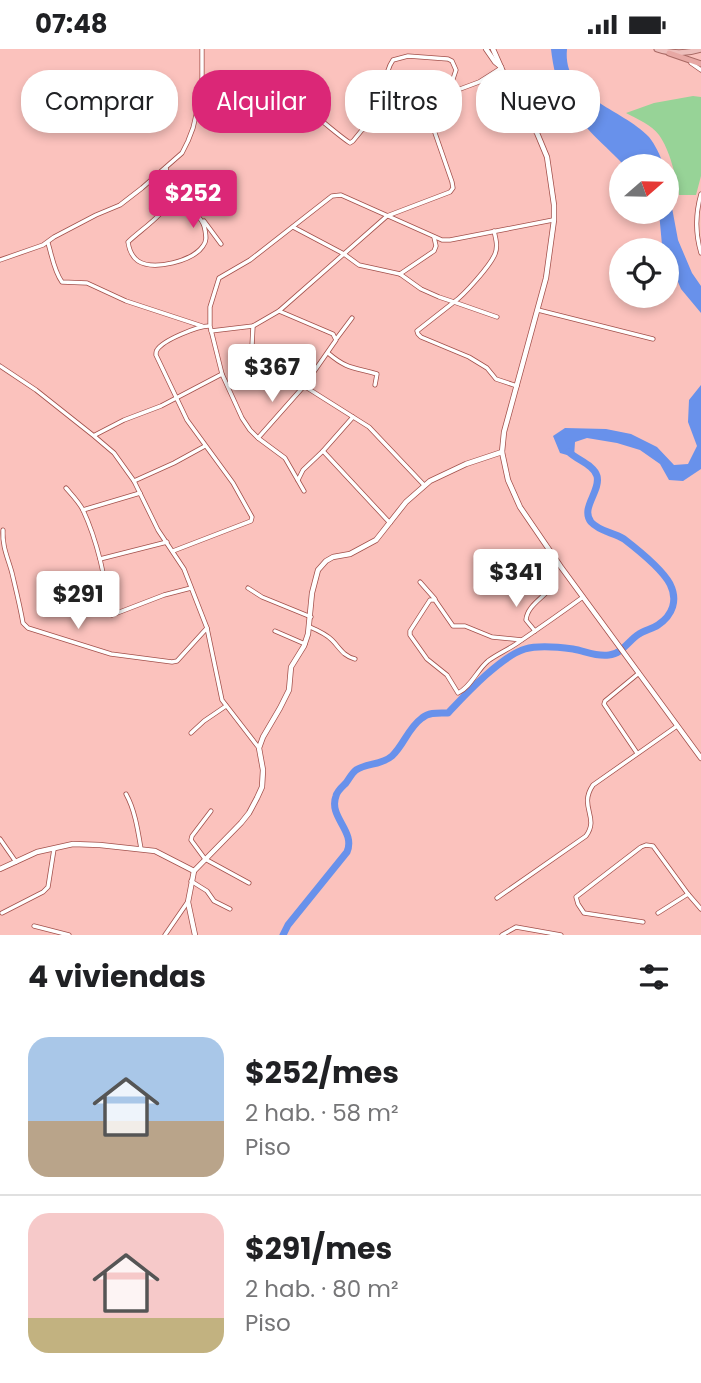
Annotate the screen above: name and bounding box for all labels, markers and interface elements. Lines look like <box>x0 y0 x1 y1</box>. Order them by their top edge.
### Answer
text: 07:48 <box>35 6 108 42</box>
chip: Comprar <box>21 70 178 133</box>
chip: Alquilar <box>192 70 331 133</box>
chip: Filtros <box>345 70 462 133</box>
chip: Nuevo <box>476 70 600 133</box>
north arrow <box>609 154 679 224</box>
map controls <box>609 154 679 308</box>
pin: $252 <box>152 171 234 230</box>
text: $252 <box>165 177 221 209</box>
button: locate <box>609 238 679 308</box>
pin: $367 <box>231 345 313 404</box>
text: $367 <box>244 351 300 383</box>
pin: $341 <box>475 549 557 609</box>
text: $341 <box>489 556 543 588</box>
pin: $291 <box>37 571 119 631</box>
text: $291 <box>52 578 104 610</box>
text: 4 viviendas <box>28 955 206 998</box>
icon: filters <box>635 958 673 996</box>
text: $252/mes <box>245 1051 399 1094</box>
icon: home <box>84 1065 168 1149</box>
text: 2 hab. · 58 m² <box>245 1097 399 1129</box>
text: Piso <box>245 1131 291 1163</box>
text: $291/mes <box>245 1227 392 1270</box>
icon: home <box>84 1241 168 1325</box>
text: 2 hab. · 80 m² <box>245 1273 399 1305</box>
text: Piso <box>245 1307 291 1339</box>

